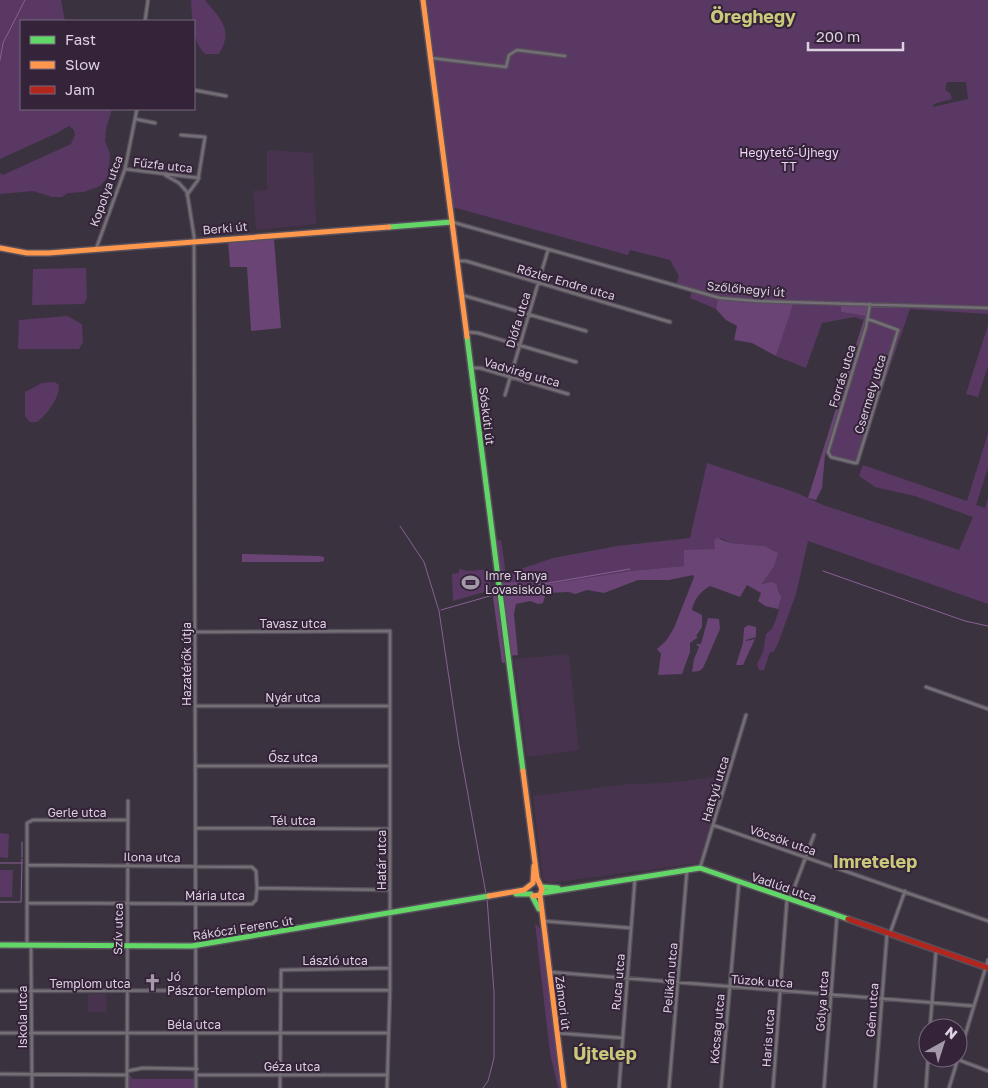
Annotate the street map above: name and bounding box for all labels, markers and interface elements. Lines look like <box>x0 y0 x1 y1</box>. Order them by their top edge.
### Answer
district label: Öreghegy <box>710 5 796 27</box>
legend <box>20 20 195 110</box>
scale bar <box>808 20 903 52</box>
text: 200 m <box>816 27 860 45</box>
text: Fast <box>65 30 96 48</box>
text: Slow <box>65 55 100 73</box>
text: Jam <box>65 80 95 98</box>
park label: Hegytető-Újhegy TT <box>739 145 839 174</box>
street label: Kopolya utca <box>86 153 126 229</box>
street label: Fűzfa utca <box>132 154 194 176</box>
street label: Berki út <box>202 219 248 237</box>
street label: Rőzler Endre utca <box>515 261 617 303</box>
street label: Szőlőhegyi út <box>706 278 786 300</box>
street label: Diófa utca <box>502 290 534 350</box>
street label: Forrás utca <box>825 343 859 409</box>
street label: Csermely utca <box>851 352 889 436</box>
street label: Vadvirág utca <box>482 354 562 390</box>
street label: Sóskúti út <box>476 386 498 446</box>
place label: Imre Tanya Lovasiskola <box>485 568 552 597</box>
sports icon: Imre Tanya Lovasiskola <box>461 572 481 592</box>
street label: Tavasz utca <box>260 616 326 631</box>
street label: Hazatérők útja <box>179 622 194 706</box>
street label: Nyár utca <box>265 690 321 705</box>
street label: Ősz utca <box>268 750 318 765</box>
street label: Hattyú utca <box>698 754 732 824</box>
street label: Gerle utca <box>47 805 107 820</box>
street label: Tél utca <box>270 813 316 828</box>
street label: Vöcsök utca <box>748 822 818 858</box>
street label: Határ utca <box>374 830 389 890</box>
street label: Ilona utca <box>123 849 181 865</box>
district label: Imretelep <box>833 850 917 872</box>
street label: Vadlúd utca <box>749 869 819 905</box>
street label: Mária utca <box>185 888 245 903</box>
street label: Szív utca <box>110 903 126 955</box>
street label: Rákóczi Ferenc út <box>191 913 295 943</box>
street label: Pelikán utca <box>659 942 681 1014</box>
street label: László utca <box>302 953 368 968</box>
street label: Ruca utca <box>608 953 628 1011</box>
place label: Jó Pásztor-templom <box>167 969 266 998</box>
street label: Gólya utca <box>812 970 832 1032</box>
street label: Túzok utca <box>730 971 794 991</box>
church icon: Jó Pásztor-templom <box>143 973 163 993</box>
street label: Zámori út <box>552 975 574 1031</box>
street label: Templom utca <box>49 976 131 991</box>
street label: Gém utca <box>863 982 881 1038</box>
street label: Iskola utca <box>15 986 30 1048</box>
street label: Kócsag utca <box>706 993 728 1065</box>
street label: Haris utca <box>758 1008 778 1068</box>
street label: Béla utca <box>167 1017 221 1032</box>
north arrow <box>918 1018 968 1068</box>
text: N <box>942 1023 961 1042</box>
district label: Újtelep <box>573 1042 637 1064</box>
street label: Géza utca <box>264 1059 320 1074</box>

